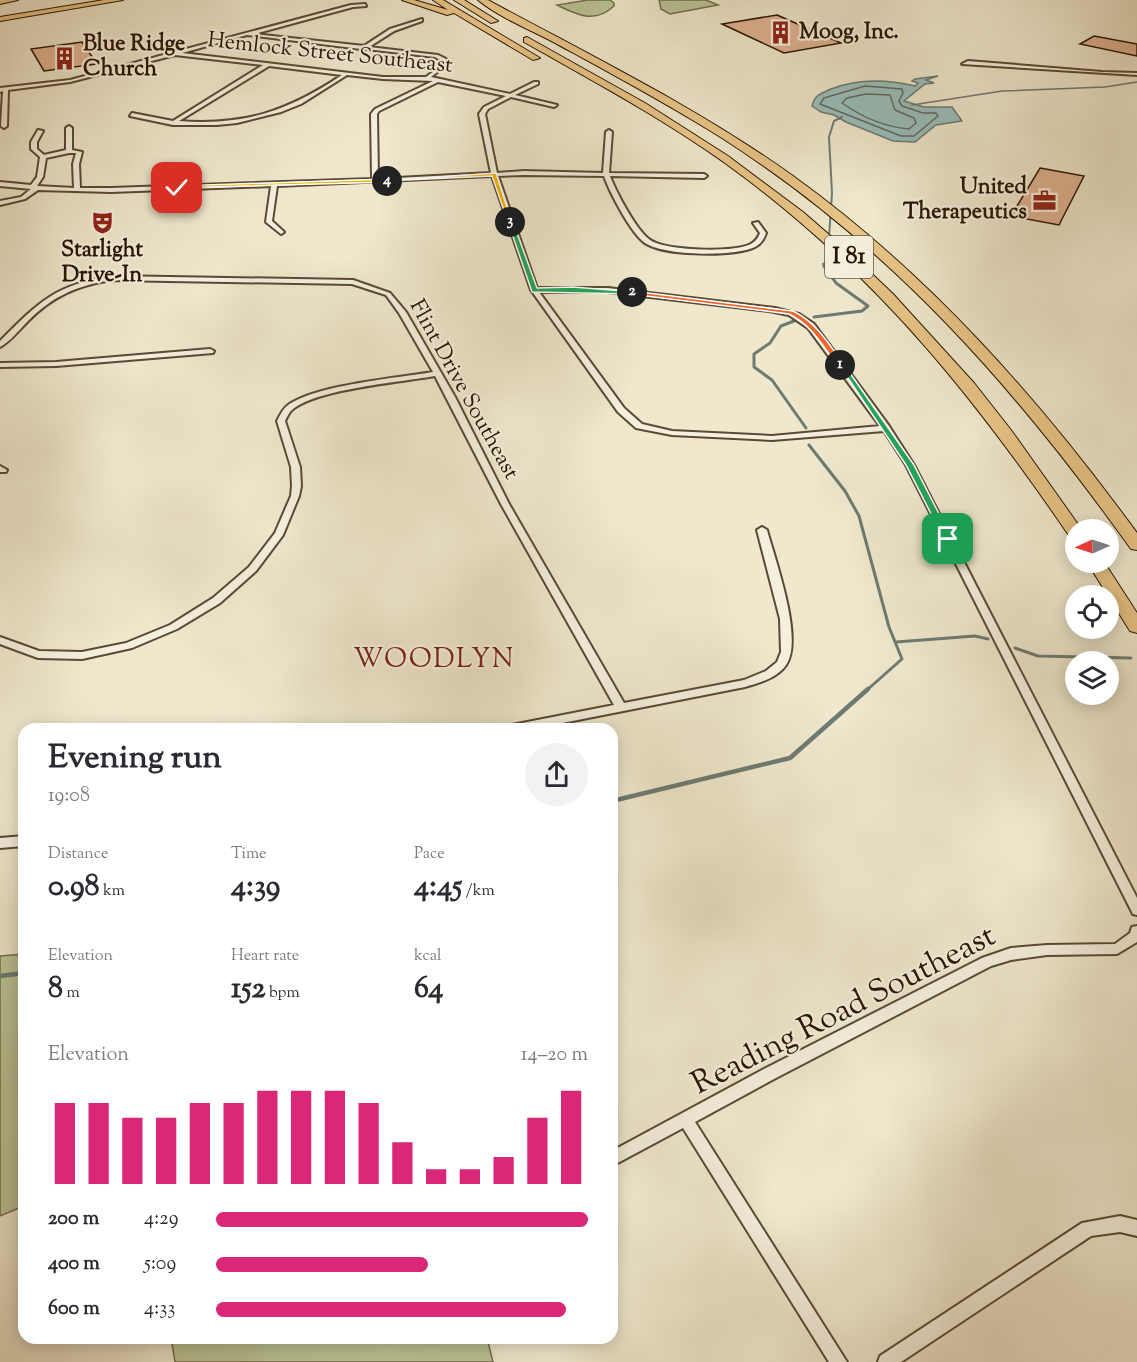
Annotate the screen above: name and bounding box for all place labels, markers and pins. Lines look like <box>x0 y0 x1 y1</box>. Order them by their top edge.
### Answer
place label: Moog, Inc. <box>799 17 899 49</box>
building icon: Moog, Inc. <box>768 20 794 46</box>
place label: Blue Ridge Church <box>83 29 185 86</box>
building icon: Blue Ridge Church <box>52 45 78 71</box>
pin <box>151 162 202 213</box>
pin: 4 <box>372 166 402 196</box>
place label: United Therapeutics <box>903 172 1028 229</box>
office icon: United Therapeutics <box>1032 188 1058 214</box>
pin: 3 <box>495 207 525 237</box>
theatre icon: Starlight Drive-In <box>89 209 115 235</box>
place label: Starlight Drive-In <box>61 235 143 292</box>
pin: 2 <box>617 277 647 307</box>
pin: 1 <box>825 350 855 380</box>
pin <box>922 513 973 564</box>

